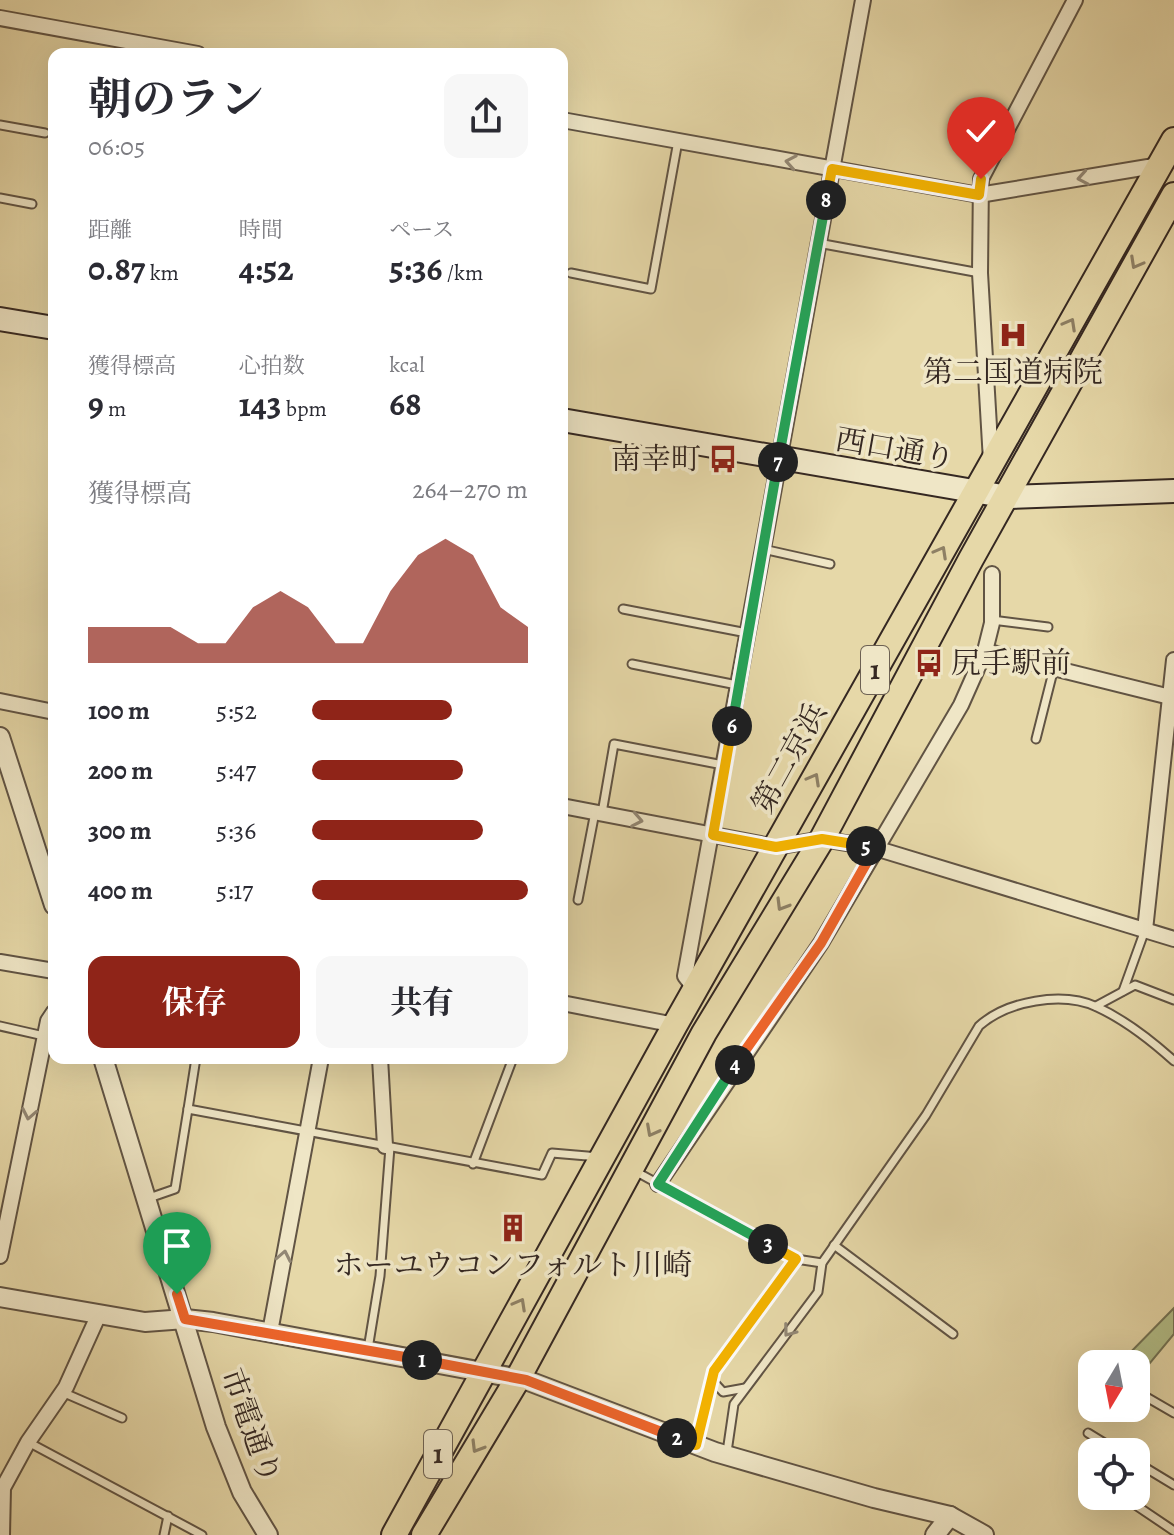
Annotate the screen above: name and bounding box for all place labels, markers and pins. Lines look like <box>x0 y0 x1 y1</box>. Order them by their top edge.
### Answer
pin <box>947 97 1015 179</box>
pin: 8 <box>806 180 846 220</box>
hospital icon: 第二国道病院 <box>998 320 1028 350</box>
place label: 第二国道病院 <box>923 352 1103 392</box>
place label: 南幸町 <box>611 439 701 479</box>
pin: 7 <box>758 442 798 482</box>
bus stop icon: 南幸町 <box>708 444 738 474</box>
place label: 尻手駅前 <box>951 643 1071 683</box>
bus stop icon: 尻手駅前 <box>914 648 944 678</box>
pin: 6 <box>712 706 752 746</box>
pin: 5 <box>846 826 886 866</box>
pin: 4 <box>715 1045 755 1085</box>
pin <box>143 1212 211 1294</box>
building icon: ホーユウコンフォルト川崎 <box>498 1213 528 1243</box>
pin: 3 <box>748 1224 788 1264</box>
place label: ホーユウコンフォルト川崎 <box>334 1245 692 1285</box>
pin: 1 <box>402 1340 442 1380</box>
pin: 2 <box>657 1418 697 1458</box>

